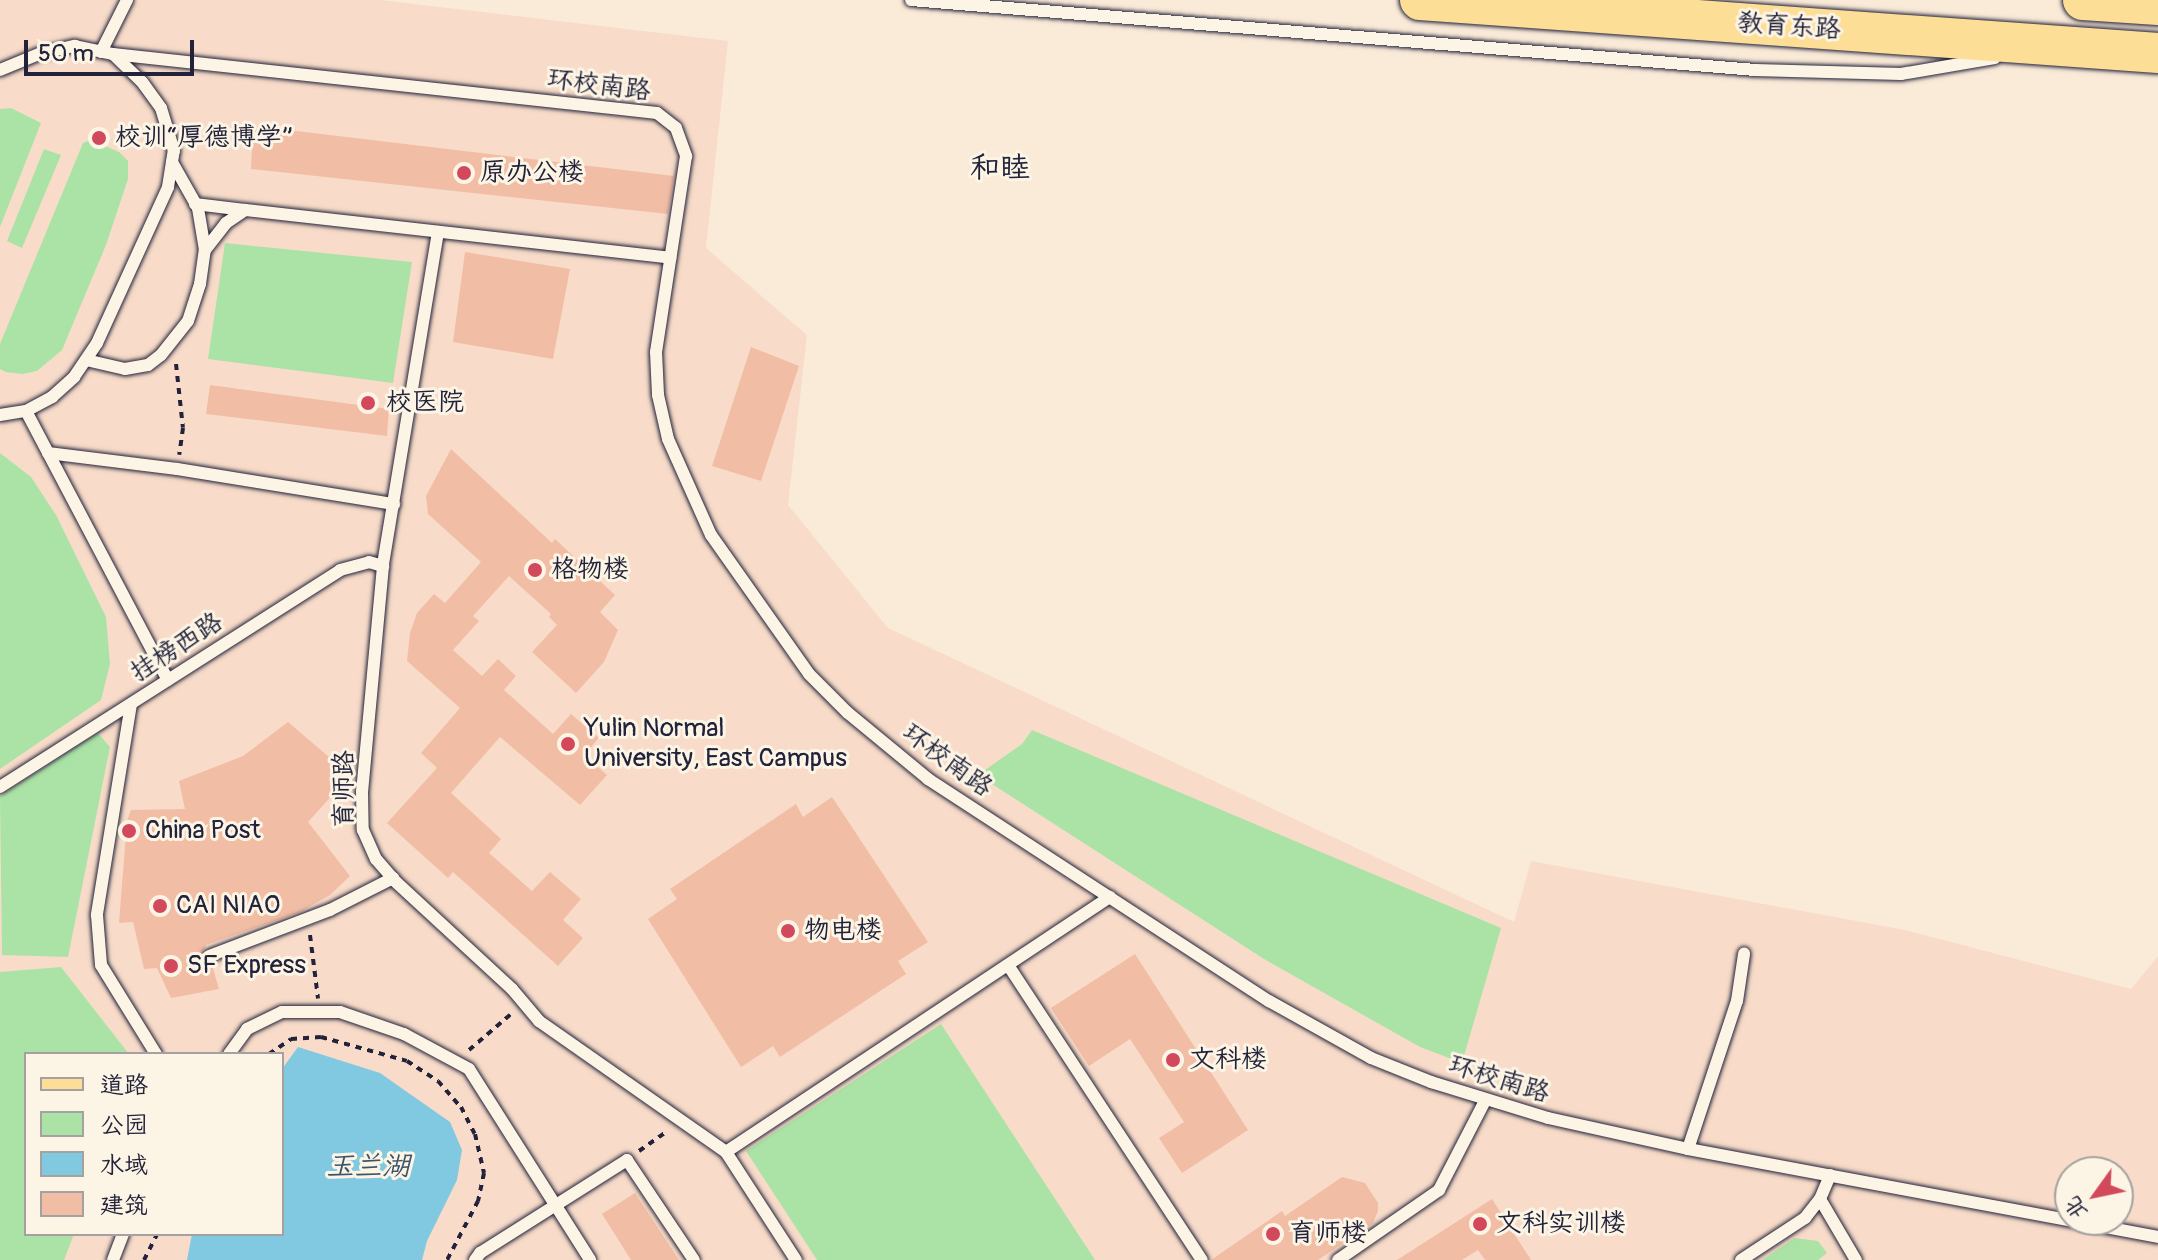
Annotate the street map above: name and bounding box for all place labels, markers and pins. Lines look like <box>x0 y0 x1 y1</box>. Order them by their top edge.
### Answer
place label: 校训“厚德博学” <box>115 122 293 154</box>
marker: 校训“厚德博学” <box>90 129 108 147</box>
place label: 原办公楼 <box>480 157 584 189</box>
marker: 原办公楼 <box>455 164 473 182</box>
place label: 校医院 <box>386 387 464 419</box>
marker: 校医院 <box>357 392 379 414</box>
place label: 格物楼 <box>551 554 629 586</box>
marker: 格物楼 <box>526 561 544 579</box>
place label: Yulin Normal University, East Campus <box>584 713 847 774</box>
marker: Yulin Normal University, East Campus <box>559 735 577 753</box>
place label: China Post <box>145 815 261 847</box>
marker: China Post <box>120 822 138 840</box>
place label: CAI NIAO <box>176 890 280 922</box>
marker: CAI NIAO <box>151 897 169 915</box>
place label: 物电楼 <box>804 915 882 947</box>
marker: 物电楼 <box>779 922 797 940</box>
place label: SF Express <box>187 950 306 982</box>
marker: SF Express <box>162 957 180 975</box>
place label: 文科楼 <box>1189 1044 1267 1076</box>
marker: 文科楼 <box>1164 1051 1182 1069</box>
place label: 文科实训楼 <box>1496 1208 1626 1240</box>
marker: 文科实训楼 <box>1471 1215 1489 1233</box>
place label: 育师楼 <box>1289 1218 1367 1250</box>
marker: 育师楼 <box>1264 1225 1282 1243</box>

